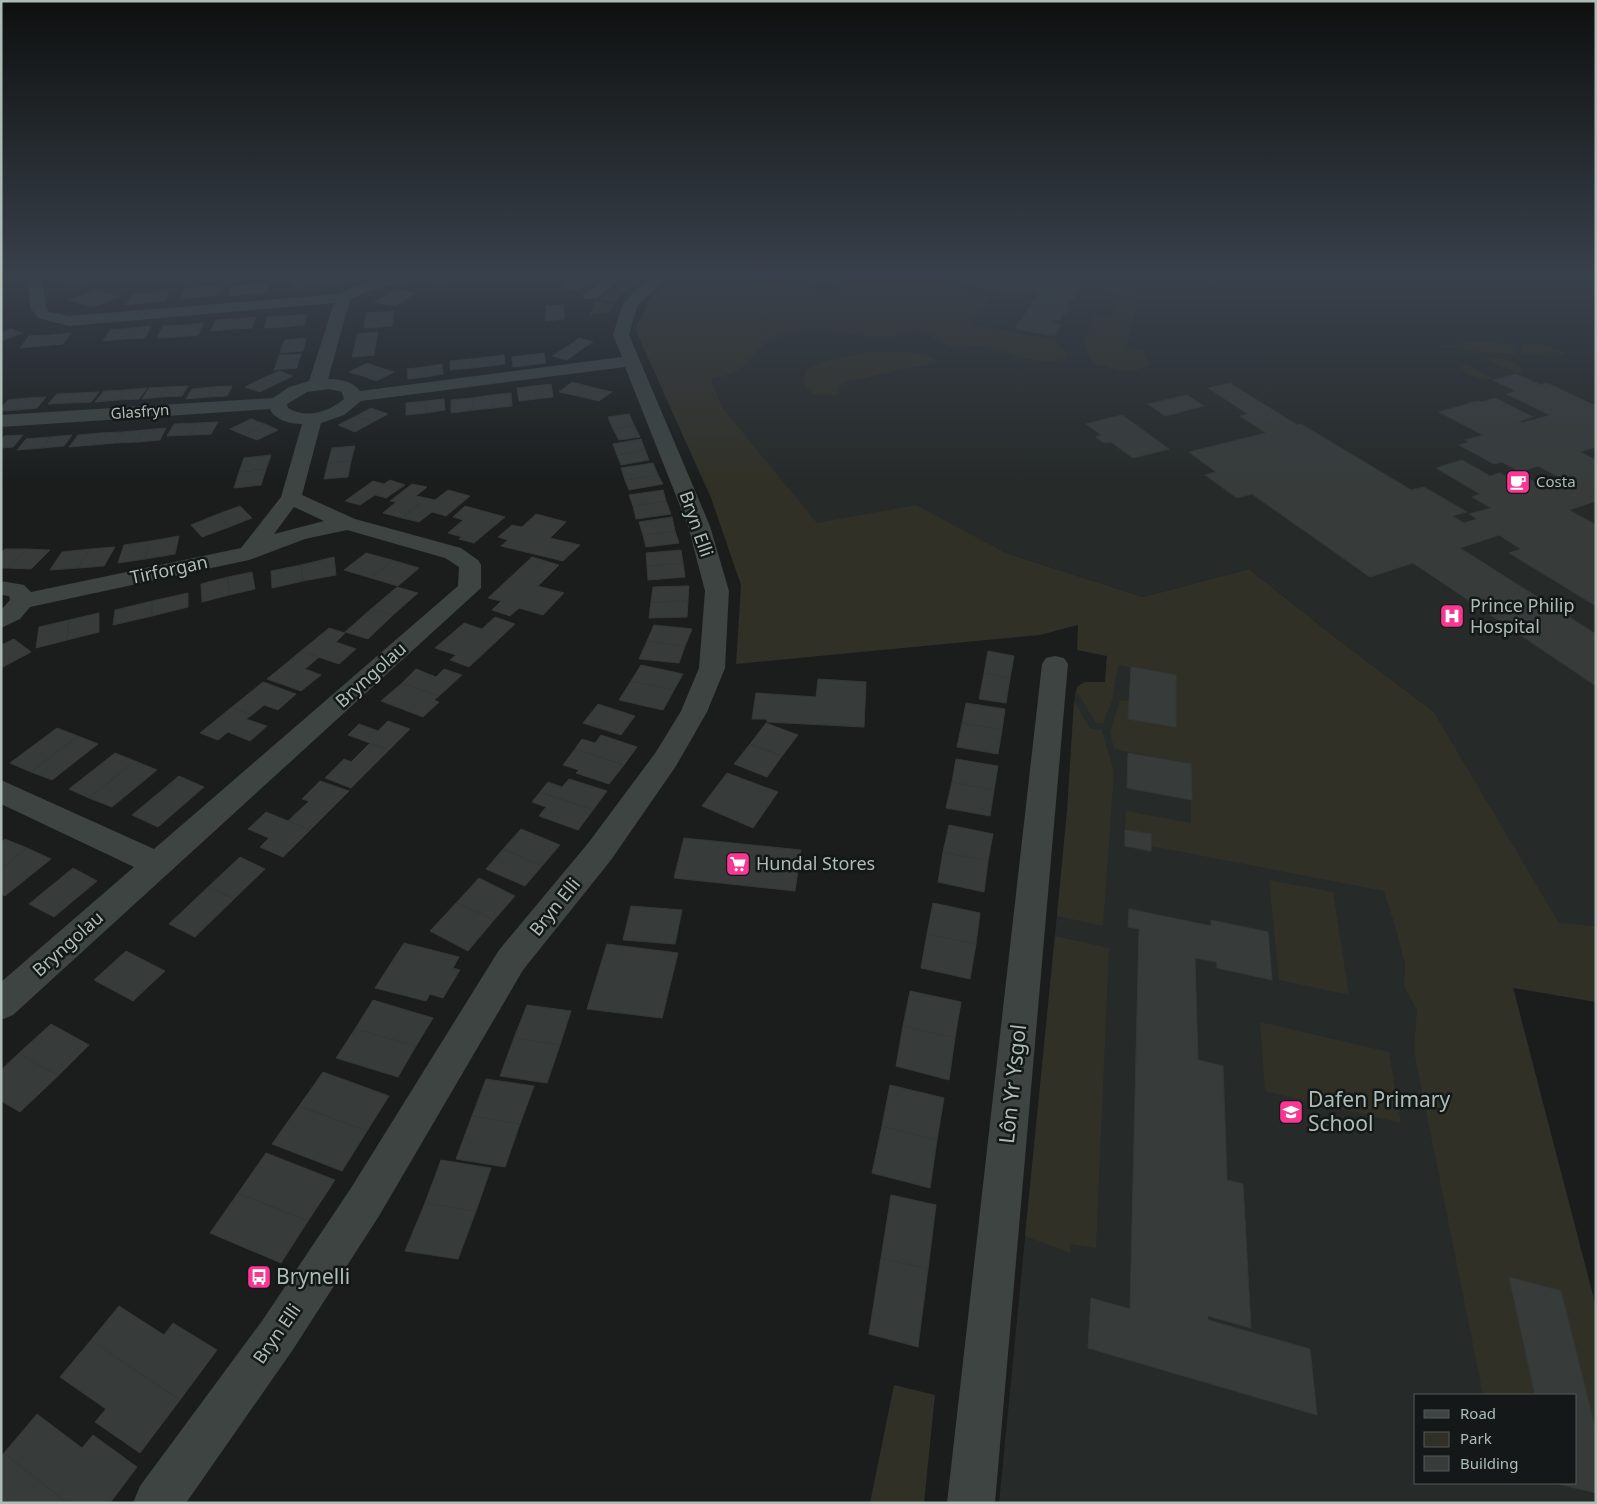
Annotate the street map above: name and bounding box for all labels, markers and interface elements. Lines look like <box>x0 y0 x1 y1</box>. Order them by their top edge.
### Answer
street label: Glasfryn <box>110 399 170 423</box>
cafe icon: Costa <box>1505 469 1531 495</box>
place label: Costa <box>1536 471 1576 491</box>
street label: Bryn Elli <box>675 488 719 560</box>
street label: Tirforgan <box>128 549 210 589</box>
place label: Prince Philip Hospital <box>1470 593 1575 638</box>
hospital icon: Prince Philip Hospital <box>1439 603 1465 629</box>
street label: Bryngolau <box>330 636 411 712</box>
supermarket icon: Hundal Stores <box>725 851 751 877</box>
place label: Hundal Stores <box>756 851 875 875</box>
street label: Bryn Elli <box>523 872 585 940</box>
street label: Bryngolau <box>27 905 108 981</box>
street label: Lôn Yr Ysgol <box>992 1023 1032 1145</box>
place label: Dafen Primary School <box>1308 1085 1451 1137</box>
school or university icon: Dafen Primary School <box>1278 1099 1304 1125</box>
place label: Brynelli <box>276 1262 350 1290</box>
bus stop icon: Brynelli <box>246 1264 272 1290</box>
street label: Bryn Elli <box>247 1299 306 1368</box>
legend <box>1414 1394 1577 1484</box>
text: Road <box>1460 1403 1496 1423</box>
text: Park <box>1460 1428 1492 1448</box>
text: Building <box>1460 1453 1518 1473</box>

